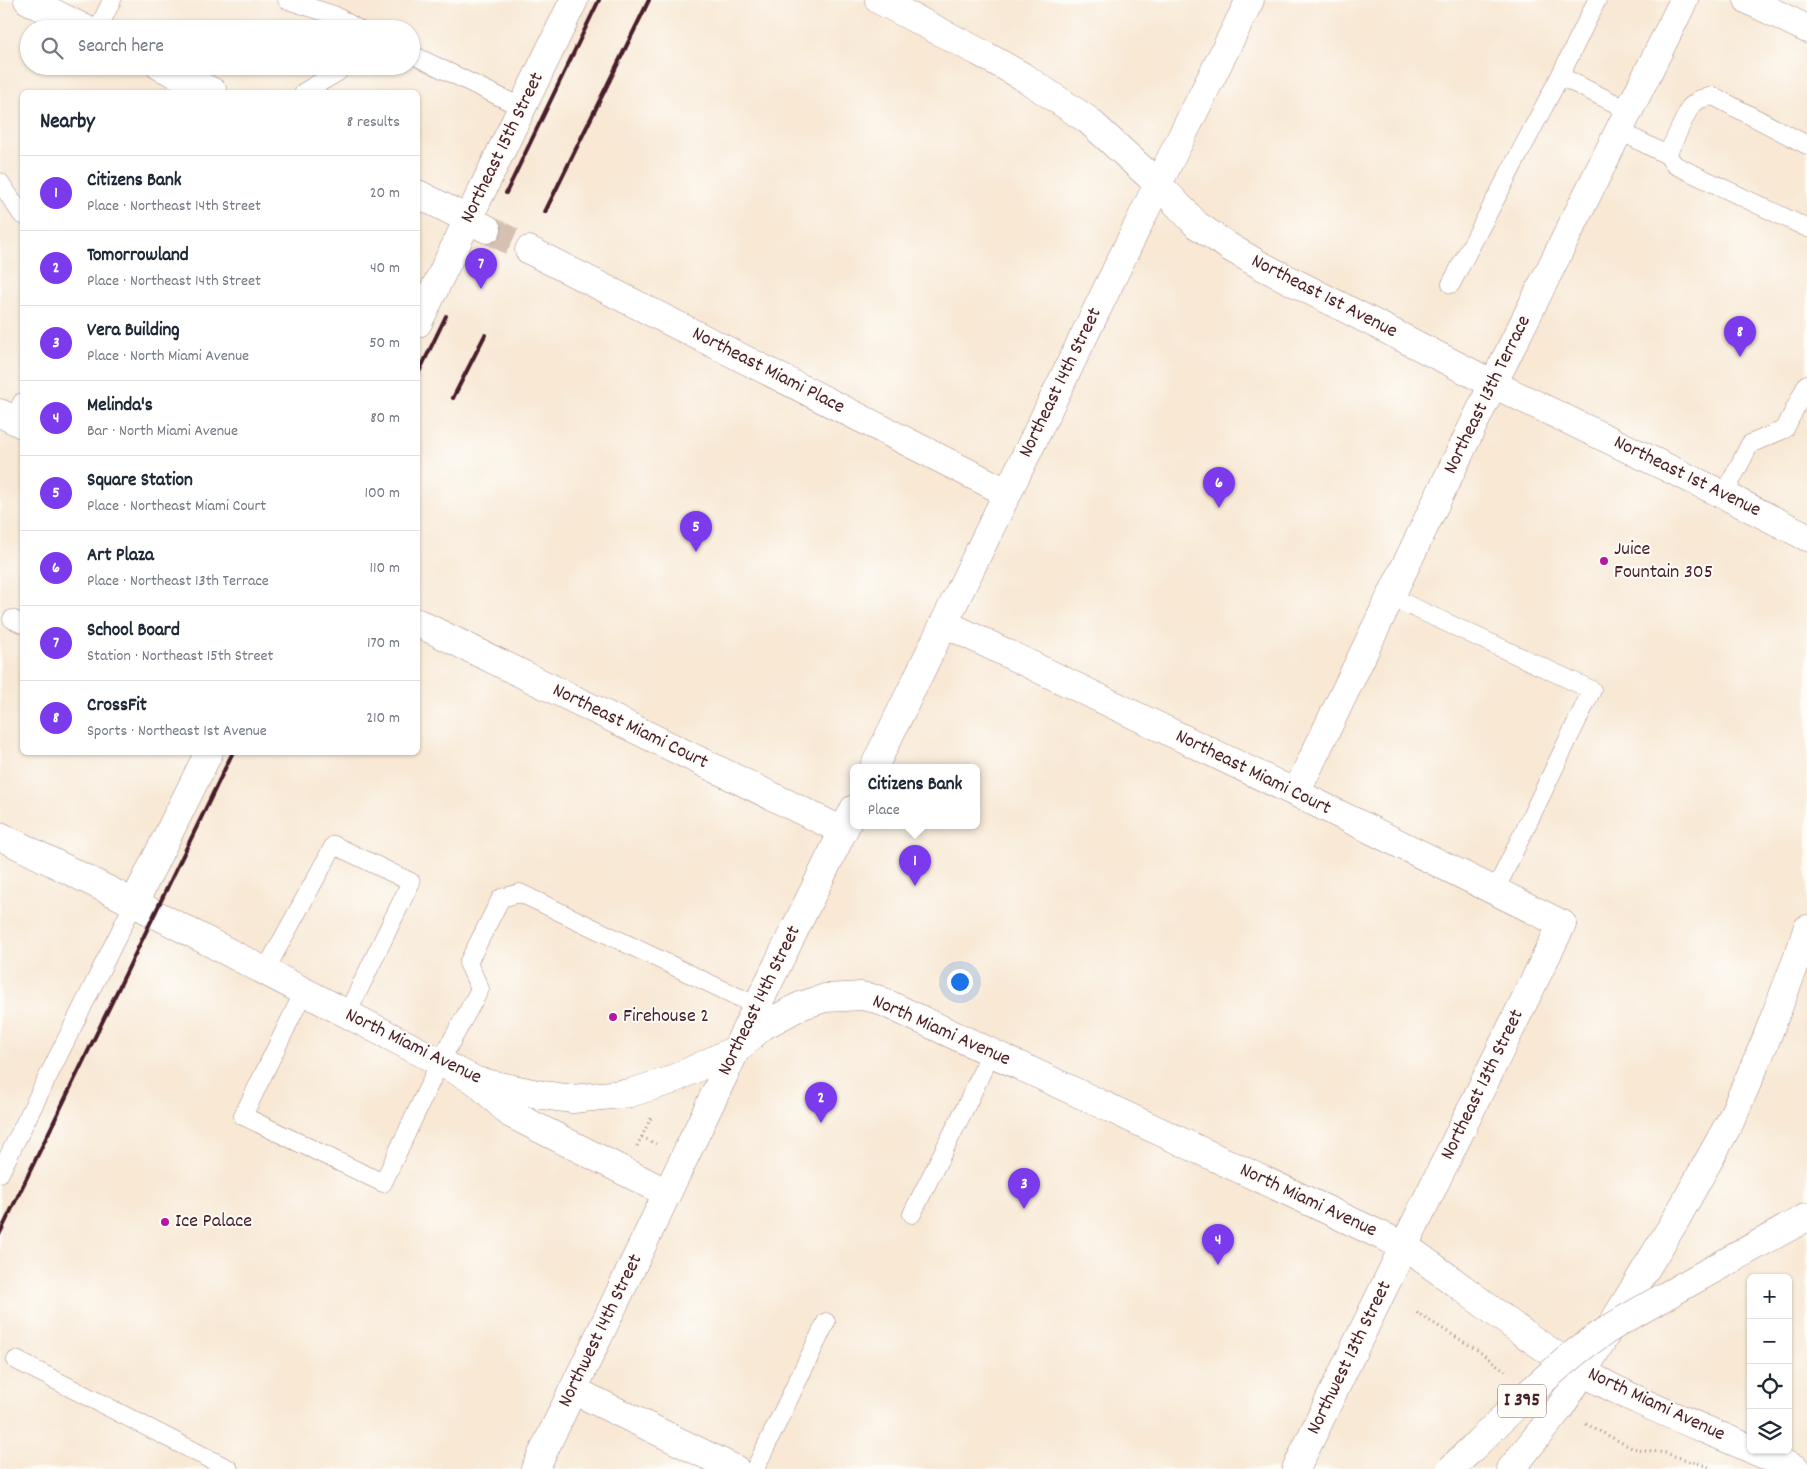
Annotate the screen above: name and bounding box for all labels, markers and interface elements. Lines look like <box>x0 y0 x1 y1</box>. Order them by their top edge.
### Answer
search box <box>20 20 420 75</box>
icon: search <box>38 34 66 62</box>
text: Search here <box>78 34 164 61</box>
street label: Northeast 15th Street <box>454 68 552 228</box>
text: Nearby <box>40 108 95 138</box>
text: 8 results <box>347 111 400 134</box>
text: Citizens Bank <box>87 168 182 195</box>
text: 1 <box>54 182 58 205</box>
text: 20 m <box>370 182 400 205</box>
text: Place · Northeast 14th Street <box>87 195 261 218</box>
text: Tomorrowland <box>87 243 189 270</box>
pin: 7 <box>465 248 497 289</box>
street label: Northeast 1st Avenue <box>1246 248 1402 346</box>
text: 2 <box>53 257 60 280</box>
text: 40 m <box>370 257 400 280</box>
text: Place · Northeast 14th Street <box>87 270 261 293</box>
street label: Northeast 14th Street <box>1013 303 1109 463</box>
street label: Northeast 13th Terrace <box>1437 311 1539 479</box>
pin: 8 <box>1724 316 1756 357</box>
text: Vera Building <box>87 318 180 345</box>
street label: Northeast Miami Place <box>687 320 849 422</box>
text: 3 <box>52 332 60 355</box>
text: 50 m <box>369 332 400 355</box>
text: Place · North Miami Avenue <box>87 345 249 368</box>
text: Melinda's <box>87 393 153 420</box>
text: 4 <box>53 407 59 430</box>
text: 80 m <box>370 407 400 430</box>
text: Bar · North Miami Avenue <box>87 420 238 443</box>
street label: Northeast 1st Avenue <box>1609 429 1766 525</box>
pin: 6 <box>1203 467 1235 508</box>
text: Square Station <box>87 468 193 495</box>
text: 5 <box>52 482 60 505</box>
text: 100 m <box>364 482 400 505</box>
text: Place · Northeast Miami Court <box>87 495 266 518</box>
pin: 5 <box>680 511 712 552</box>
place label: Juice Fountain 305 <box>1614 536 1713 587</box>
text: Art Plaza <box>87 543 154 570</box>
marker: Juice Fountain 305 <box>1598 555 1610 567</box>
text: 6 <box>52 557 60 580</box>
text: 110 m <box>370 557 400 580</box>
text: Place · Northeast 13th Terrace <box>87 570 269 593</box>
text: School Board <box>87 618 180 645</box>
text: 7 <box>53 632 59 655</box>
text: 170 m <box>367 632 400 655</box>
text: Station · Northeast 15th Street <box>87 645 274 668</box>
street label: Northeast Miami Court <box>547 677 713 777</box>
text: CrossFit <box>87 693 147 720</box>
text: 8 <box>53 707 59 730</box>
text: 210 m <box>366 707 400 730</box>
text: Sports · Northeast 1st Avenue <box>87 720 267 743</box>
street label: Northeast Miami Court <box>1170 723 1336 823</box>
popup <box>850 764 980 829</box>
text: Citizens Bank <box>868 772 962 799</box>
text: Place <box>868 799 900 822</box>
pin: 1 <box>899 845 931 886</box>
street label: Northeast 14th Street <box>712 921 808 1081</box>
your location <box>947 969 973 995</box>
street label: North Miami Avenue <box>867 988 1015 1074</box>
street label: North Miami Avenue <box>340 1002 486 1092</box>
place label: Firehouse 2 <box>623 1003 709 1031</box>
street label: Northeast 13th Street <box>1434 1005 1532 1165</box>
marker: Firehouse 2 <box>607 1011 619 1023</box>
pin: 2 <box>805 1082 837 1123</box>
street label: North Miami Avenue <box>1235 1157 1382 1245</box>
pin: 3 <box>1008 1168 1040 1209</box>
place label: Ice Palace <box>175 1208 252 1236</box>
marker: Ice Palace <box>159 1216 171 1228</box>
pin: 4 <box>1202 1224 1234 1265</box>
street label: Northwest 14th Street <box>552 1250 650 1412</box>
map controls <box>1747 1274 1792 1454</box>
button: + <box>1747 1274 1792 1319</box>
street label: Northwest 13th Street <box>1301 1276 1399 1440</box>
button: − <box>1747 1319 1792 1364</box>
street label: North Miami Avenue <box>1583 1361 1730 1449</box>
button: locate <box>1747 1364 1792 1409</box>
road number: I 395 <box>1498 1384 1546 1418</box>
button: layers <box>1747 1409 1792 1454</box>

